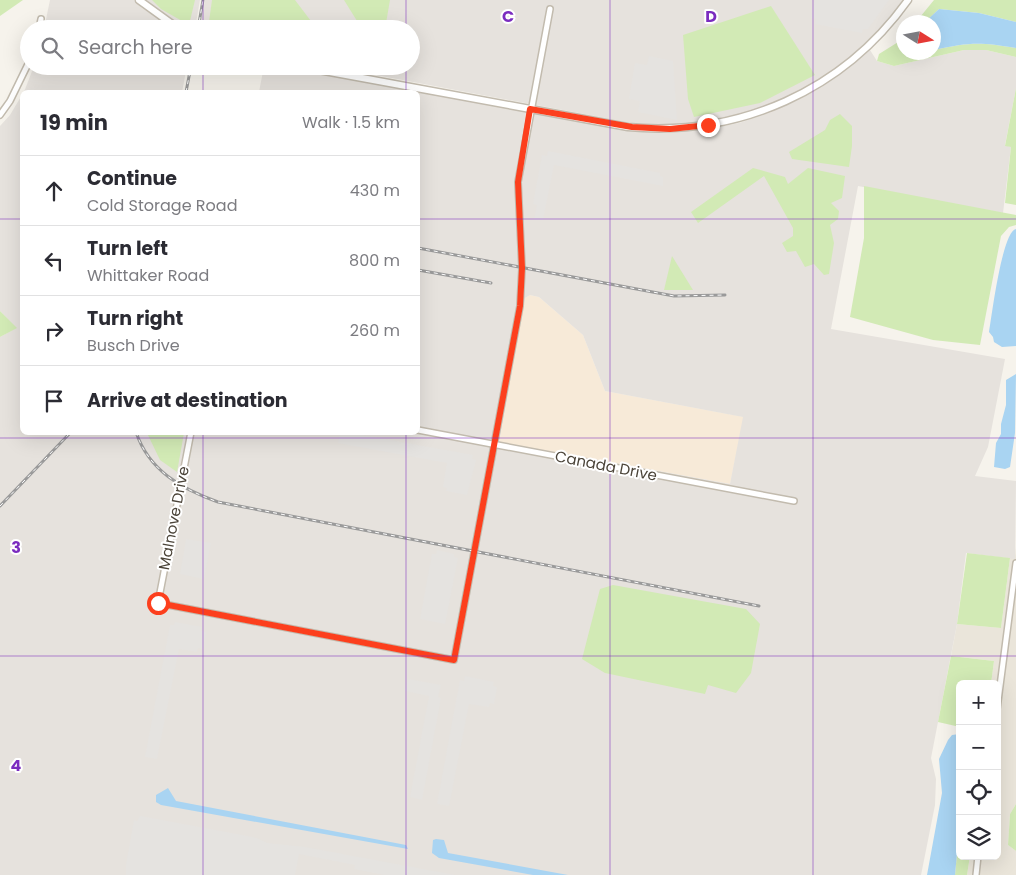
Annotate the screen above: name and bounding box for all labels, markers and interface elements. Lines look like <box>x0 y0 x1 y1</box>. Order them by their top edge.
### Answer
text: C <box>502 5 514 28</box>
text: D <box>705 5 717 28</box>
north arrow <box>896 15 941 60</box>
search box <box>20 20 420 75</box>
icon: search <box>38 34 66 62</box>
text: Search here <box>78 34 192 61</box>
text: 19 min <box>40 108 108 137</box>
text: Walk · 1.5 km <box>302 111 400 134</box>
route end <box>697 114 720 137</box>
text: Continue <box>87 165 177 192</box>
icon: ahead <box>40 177 68 205</box>
text: 430 m <box>350 179 400 202</box>
text: Cold Storage Road <box>87 194 237 217</box>
text: Turn left <box>87 235 168 262</box>
icon: left <box>40 247 68 275</box>
text: 800 m <box>349 249 400 272</box>
text: Whittaker Road <box>87 264 209 287</box>
text: Turn right <box>87 305 183 332</box>
icon: right <box>40 317 68 345</box>
text: 260 m <box>350 319 400 342</box>
text: Busch Drive <box>87 334 180 357</box>
icon: arrive <box>40 387 68 415</box>
text: Arrive at destination <box>87 387 288 414</box>
street label: Canada Drive <box>553 445 659 486</box>
street label: Malnove Drive <box>153 464 194 572</box>
text: 3 <box>11 536 21 559</box>
route start <box>147 592 170 615</box>
map controls <box>956 680 1001 860</box>
button: + <box>956 680 1001 725</box>
button: − <box>956 725 1001 770</box>
text: 4 <box>11 754 22 777</box>
button: locate <box>956 770 1001 815</box>
button: layers <box>956 815 1001 860</box>

